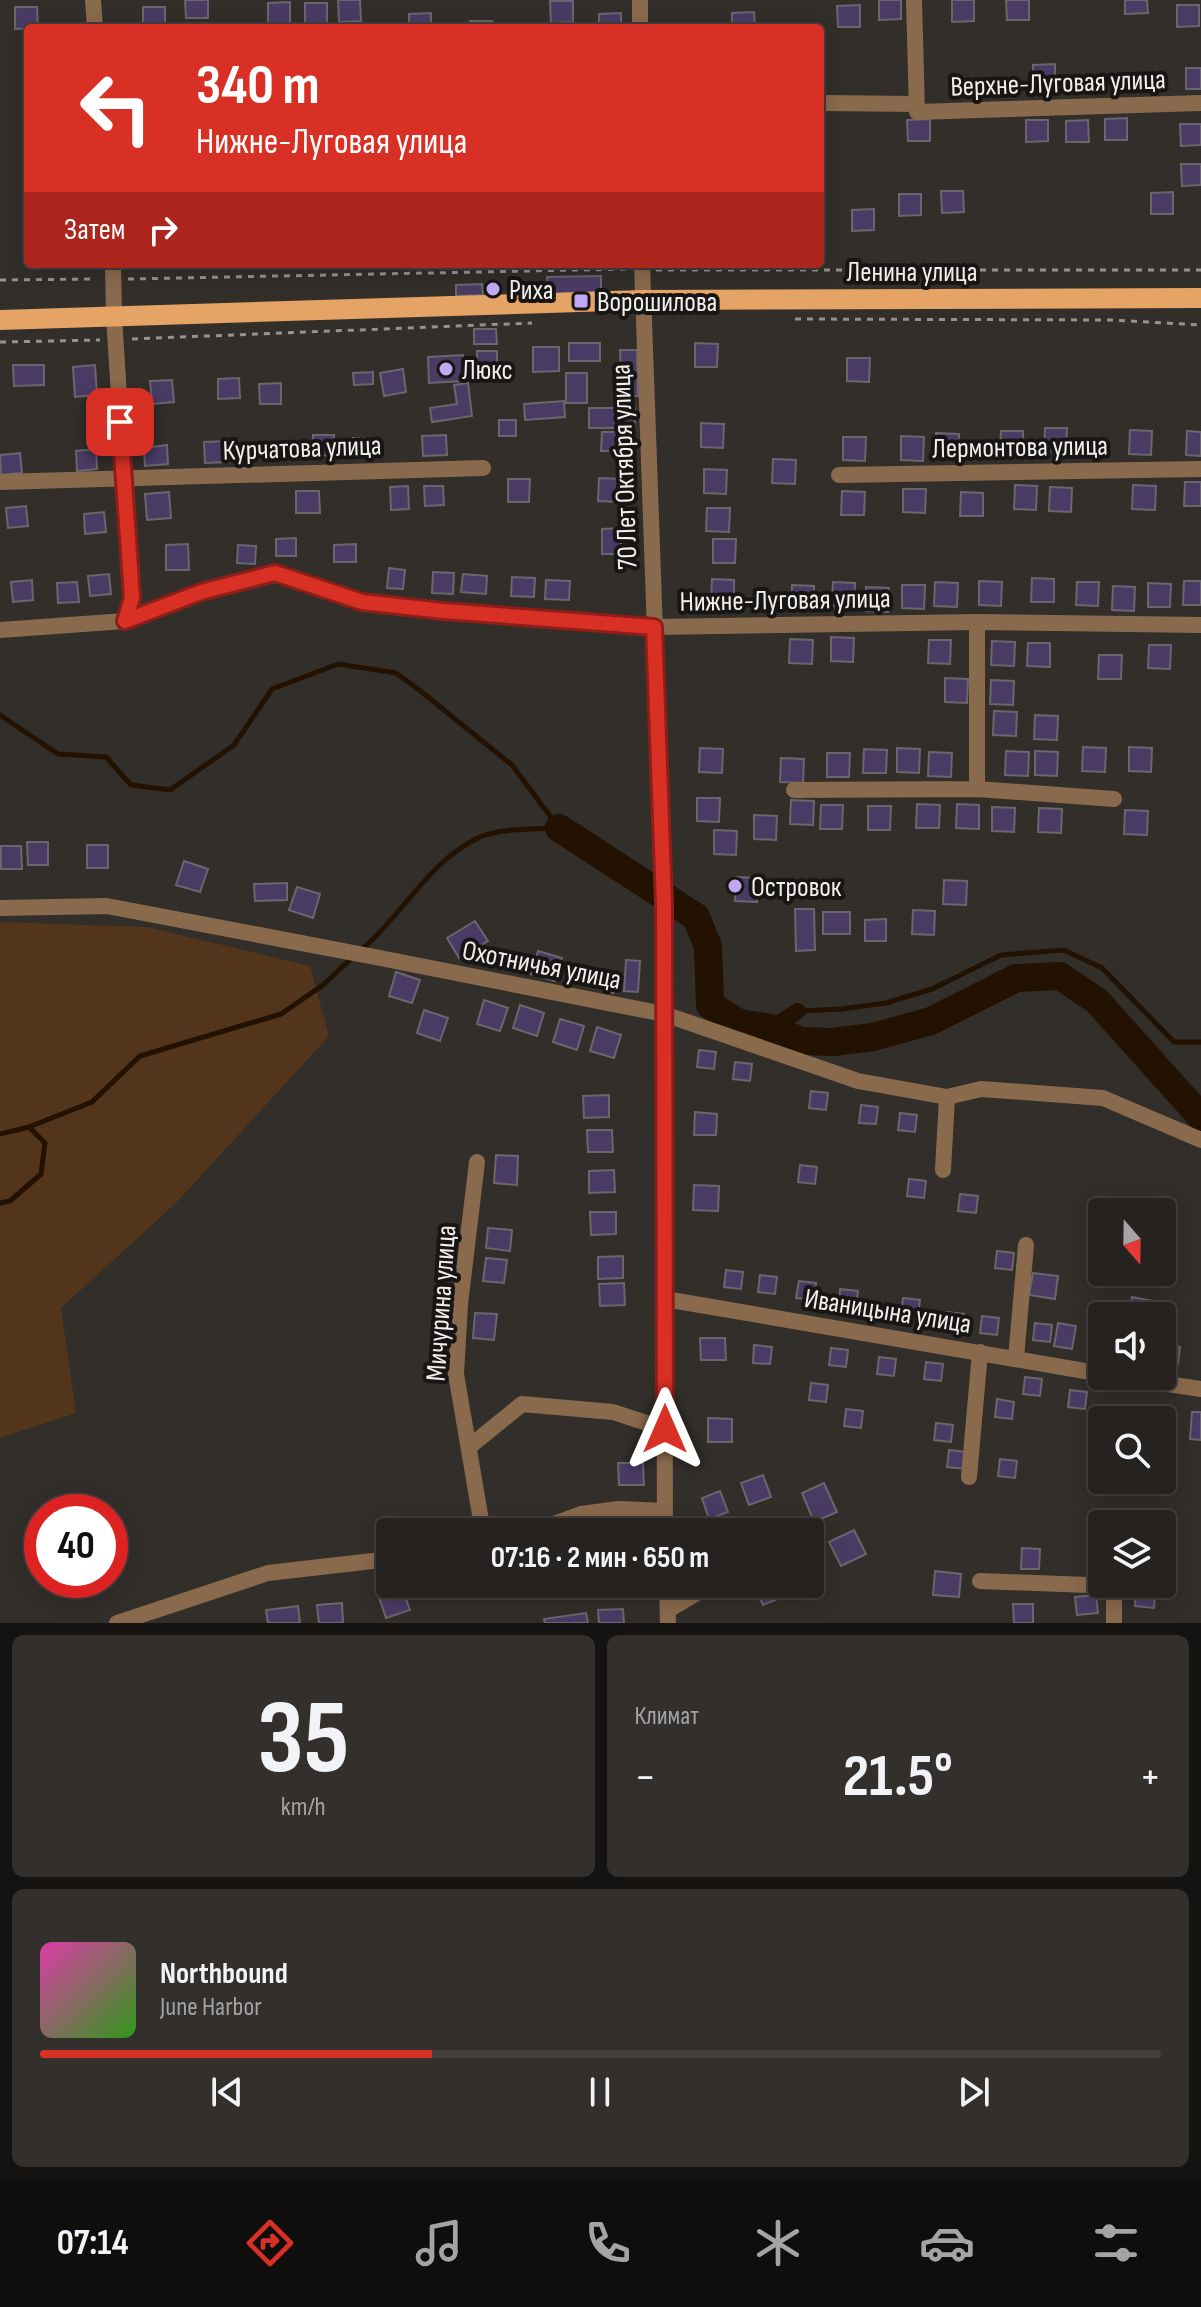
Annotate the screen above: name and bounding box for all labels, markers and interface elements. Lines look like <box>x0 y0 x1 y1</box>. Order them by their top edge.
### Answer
text: 340 m <box>196 53 320 120</box>
icon: left <box>64 56 168 160</box>
street label: Верхне-Луговая улица <box>950 63 1166 104</box>
text: Нижне-Луговая улица <box>196 121 467 164</box>
icon: right <box>141 208 185 252</box>
text: Затем <box>64 212 125 248</box>
street label: Ленина улица <box>847 256 977 289</box>
place label: Риха <box>509 274 554 307</box>
marker: Риха <box>484 280 502 298</box>
place label: Ворошилова <box>597 286 717 319</box>
marker: Ворошилова <box>572 292 590 310</box>
place label: Люкс <box>462 354 513 387</box>
marker: Люкс <box>437 360 455 378</box>
street label: 70 Лет Октября улица <box>604 364 645 570</box>
pin <box>86 388 154 456</box>
icon: arrive <box>98 400 142 444</box>
street label: Курчатова улица <box>222 429 382 468</box>
street label: Лермонтова улица <box>932 429 1108 466</box>
street label: Нижне-Луговая улица <box>679 582 891 619</box>
place label: Островок <box>751 871 842 904</box>
marker: Островок <box>726 877 744 895</box>
street label: Охотничья улица <box>460 934 624 997</box>
north arrow <box>1088 1198 1176 1286</box>
map controls <box>1088 1198 1176 1598</box>
street label: Мичурина улица <box>420 1224 463 1382</box>
street label: Иваницына улица <box>802 1282 974 1341</box>
button: sound <box>1088 1302 1176 1390</box>
position arrow <box>623 1387 707 1471</box>
button: search <box>1088 1406 1176 1494</box>
speed limit sign: 40 <box>24 1494 128 1598</box>
button: layers <box>1088 1510 1176 1598</box>
text: 07:16 · 2 мин · 650 m <box>491 1540 709 1576</box>
text: 35 <box>257 1677 349 1802</box>
text: Климат <box>635 1701 699 1732</box>
text: 21.5° <box>843 1741 953 1813</box>
text: − <box>635 1751 656 1804</box>
text: + <box>1139 1751 1161 1804</box>
text: km/h <box>281 1792 326 1823</box>
text: Northbound <box>160 1956 288 1992</box>
text: June Harbor <box>160 1992 262 2023</box>
icon: previous <box>205 2070 249 2114</box>
icon: pause <box>578 2070 622 2114</box>
icon: next <box>952 2070 996 2114</box>
icon: directions <box>242 2215 298 2271</box>
icon: music <box>411 2215 467 2271</box>
icon: phone <box>580 2215 636 2271</box>
icon: climate <box>750 2215 806 2271</box>
icon: car <box>919 2215 975 2271</box>
icon: filters <box>1088 2215 1144 2271</box>
text: 07:14 <box>57 2222 128 2265</box>

